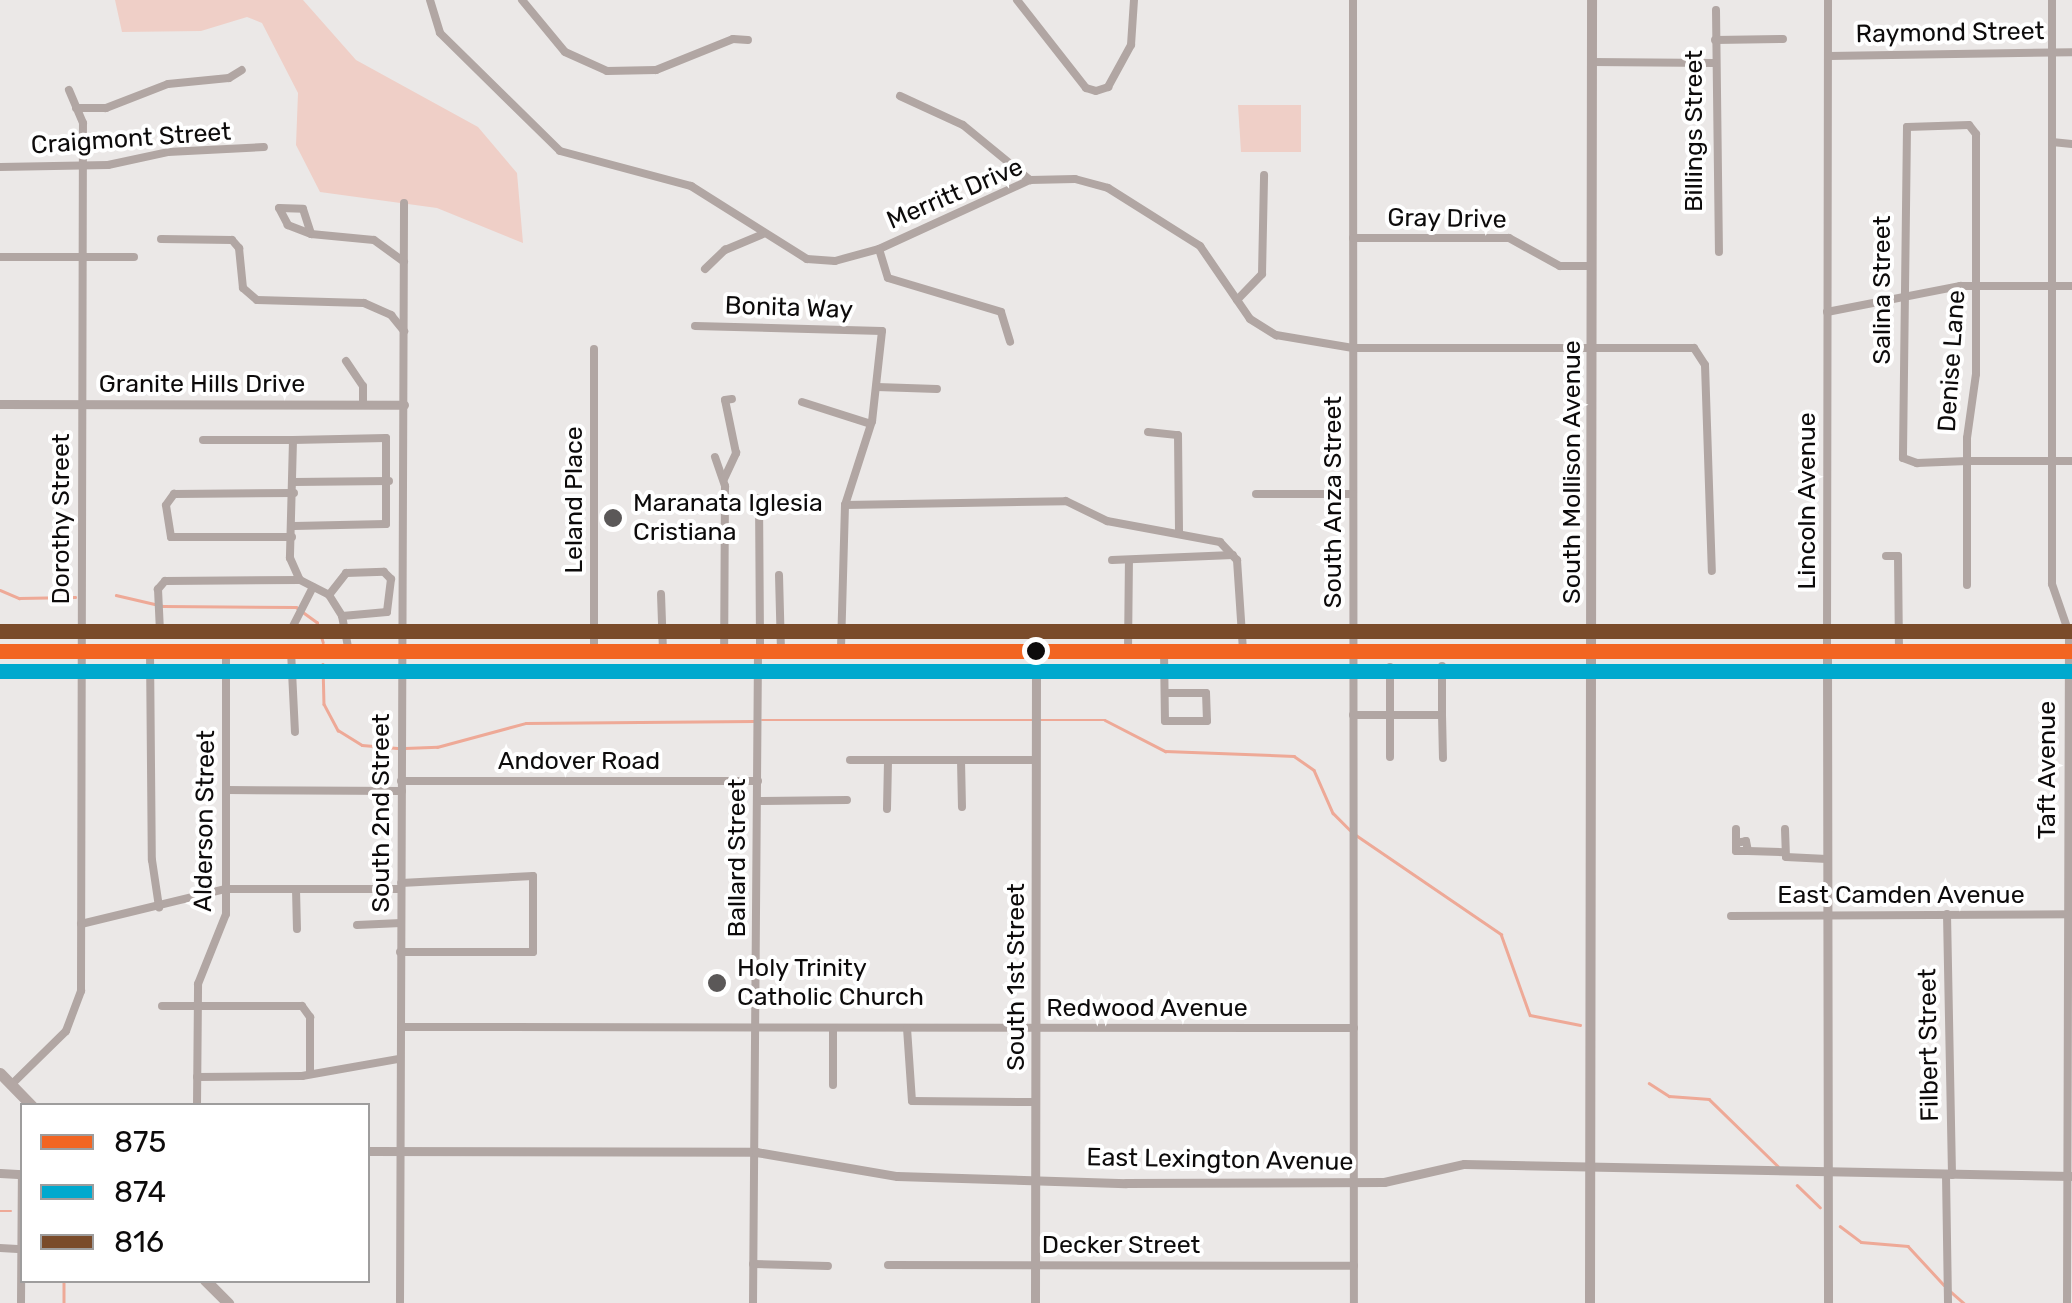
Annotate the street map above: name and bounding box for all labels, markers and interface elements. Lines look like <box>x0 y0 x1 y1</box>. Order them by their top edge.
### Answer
street label: Raymond Street <box>1855 16 2045 50</box>
street label: Billings Street <box>1679 50 1709 212</box>
street label: Craigmont Street <box>30 117 232 161</box>
street label: Merritt Drive <box>883 152 1027 236</box>
street label: Gray Drive <box>1387 203 1507 235</box>
street label: Salina Street <box>1867 216 1897 364</box>
street label: Denise Lane <box>1932 289 1972 433</box>
street label: Bonita Way <box>724 291 854 325</box>
street label: South Mollison Avenue <box>1557 340 1587 604</box>
street label: Granite Hills Drive <box>99 369 305 399</box>
street label: South Anza Street <box>1318 396 1348 608</box>
street label: Lincoln Avenue <box>1792 412 1822 590</box>
street label: Leland Place <box>559 426 589 574</box>
street label: Dorothy Street <box>46 433 76 605</box>
place label: Maranata Iglesia Cristiana <box>633 489 823 548</box>
marker: Maranata Iglesia Cristiana <box>602 507 624 529</box>
unlabelled marker <box>1026 641 1046 661</box>
street label: Taft Avenue <box>2032 701 2062 839</box>
street label: South 2nd Street <box>366 713 396 913</box>
street label: Alderson Street <box>188 730 222 912</box>
street label: Andover Road <box>498 746 660 776</box>
street label: Ballard Street <box>722 779 752 937</box>
street label: East Camden Avenue <box>1777 880 2025 910</box>
street label: South 1st Street <box>1001 883 1031 1071</box>
place label: Holy Trinity Catholic Church <box>737 954 924 1013</box>
street label: Filbert Street <box>1913 968 1945 1122</box>
marker: Holy Trinity Catholic Church <box>706 972 728 994</box>
street label: Redwood Avenue <box>1046 993 1248 1023</box>
legend <box>20 1103 370 1283</box>
text: 875 <box>114 1124 166 1160</box>
street label: East Lexington Avenue <box>1086 1143 1354 1177</box>
text: 874 <box>114 1174 166 1210</box>
text: 816 <box>114 1224 164 1260</box>
street label: Decker Street <box>1041 1230 1201 1260</box>

